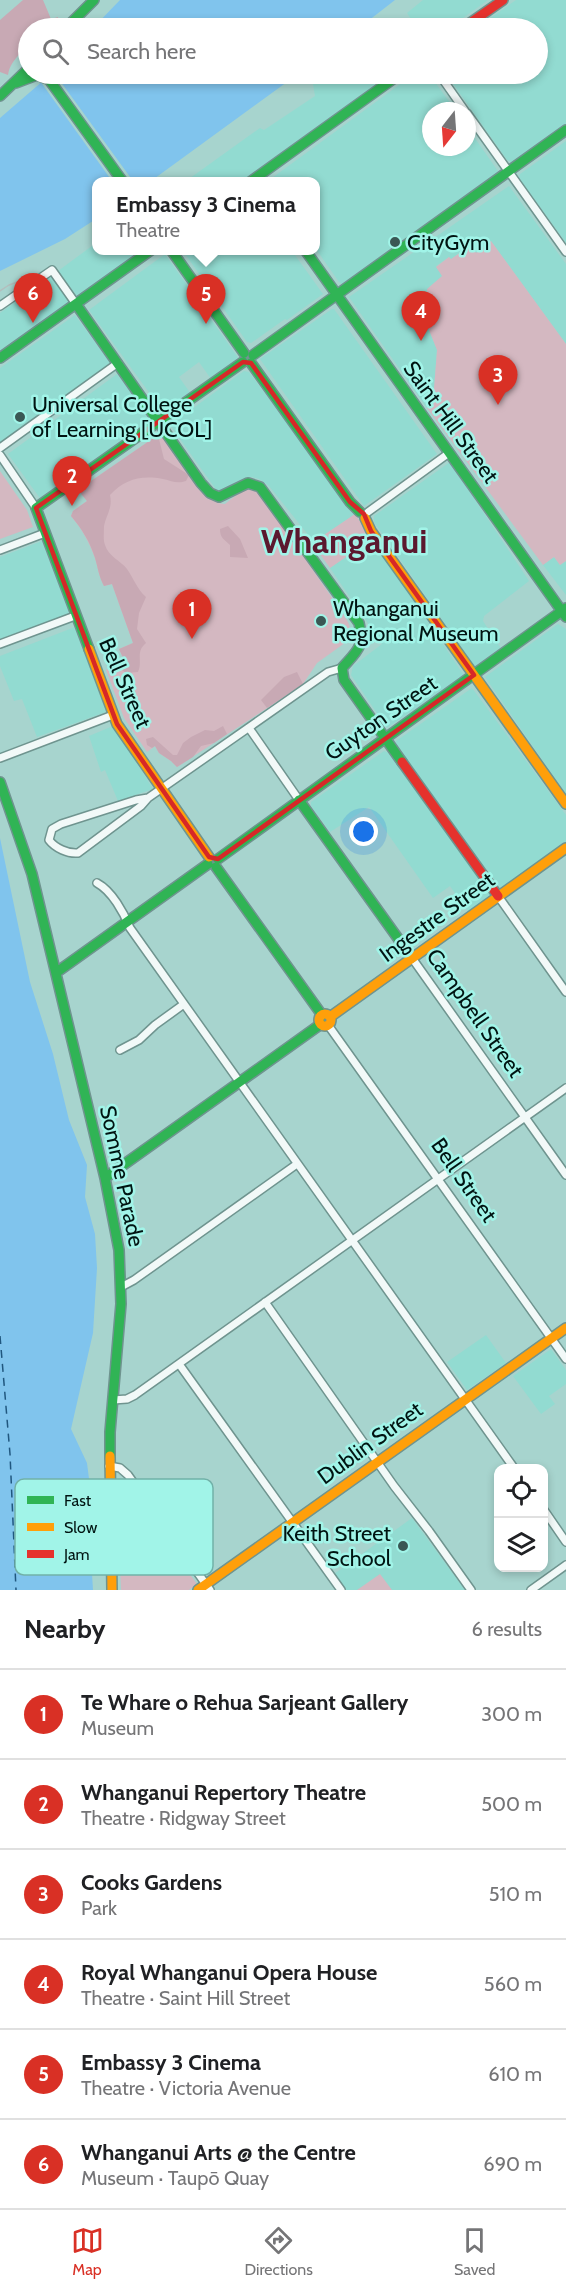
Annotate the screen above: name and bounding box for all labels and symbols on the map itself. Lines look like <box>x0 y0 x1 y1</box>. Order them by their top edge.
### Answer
north arrow <box>422 102 476 156</box>
place label: CityGym <box>407 229 489 256</box>
marker: CityGym <box>388 235 402 249</box>
pin: 6 <box>14 274 52 323</box>
pin: 5 <box>186 274 226 324</box>
pin: 4 <box>402 292 440 341</box>
street label: Saint Hill Street <box>398 356 505 489</box>
pin: 3 <box>478 356 518 405</box>
place label: Universal College of Learning [UCOL] <box>32 391 212 443</box>
marker: Universal College of Learning [UCOL] <box>13 410 27 424</box>
pin: 2 <box>52 456 92 506</box>
district label: Whanganui <box>261 520 427 562</box>
pin: 1 <box>172 590 212 639</box>
place label: Whanganui Regional Museum <box>333 595 499 647</box>
marker: Whanganui Regional Museum <box>314 614 328 628</box>
street label: Bell Street <box>93 634 157 733</box>
street label: Guyton Street <box>320 669 443 766</box>
your location <box>349 817 378 846</box>
street label: Ingestre Street <box>374 866 500 968</box>
street label: Campbell Street <box>421 943 530 1083</box>
street label: Somme Parade <box>94 1103 150 1249</box>
street label: Bell Street <box>425 1133 503 1228</box>
street label: Dublin Street <box>312 1396 428 1490</box>
legend <box>15 1479 213 1575</box>
text: Fast <box>64 1491 92 1510</box>
text: Slow <box>64 1518 98 1537</box>
place label: Keith Street School <box>283 1520 392 1572</box>
marker: Keith Street School <box>396 1539 410 1553</box>
text: Jam <box>63 1545 90 1564</box>

